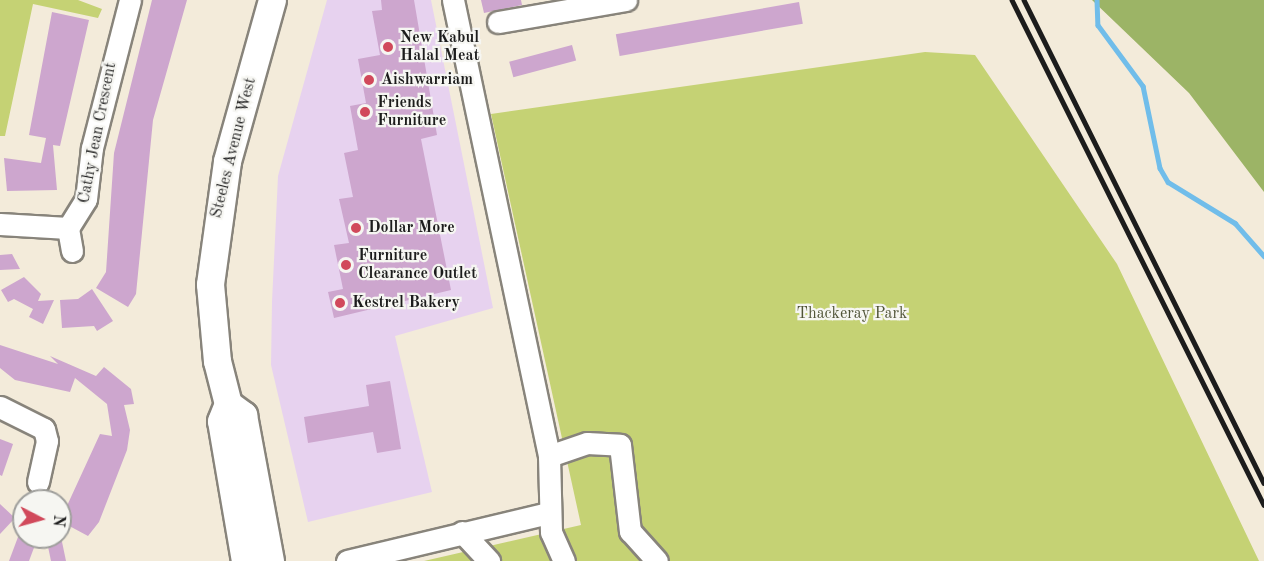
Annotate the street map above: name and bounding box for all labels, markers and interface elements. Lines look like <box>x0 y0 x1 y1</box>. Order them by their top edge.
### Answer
place label: New Kabul Halal Meat <box>400 28 480 66</box>
marker: New Kabul Halal Meat <box>381 40 395 54</box>
street label: Cathy Jean Crescent <box>75 61 121 205</box>
place label: Aishwarriam <box>381 70 473 90</box>
marker: Aishwarriam <box>362 73 376 87</box>
street label: Steeles Avenue West <box>207 76 261 220</box>
place label: Friends Furniture <box>377 93 446 131</box>
marker: Friends Furniture <box>358 105 372 119</box>
place label: Dollar More <box>368 218 455 238</box>
marker: Dollar More <box>349 221 363 235</box>
place label: Furniture Clearance Outlet <box>358 246 477 284</box>
marker: Furniture Clearance Outlet <box>339 258 353 272</box>
place label: Kestrel Bakery <box>352 293 460 313</box>
marker: Kestrel Bakery <box>333 296 347 310</box>
park label: Thackeray Park <box>797 304 907 324</box>
north arrow <box>12 489 72 549</box>
text: N <box>49 514 67 528</box>

